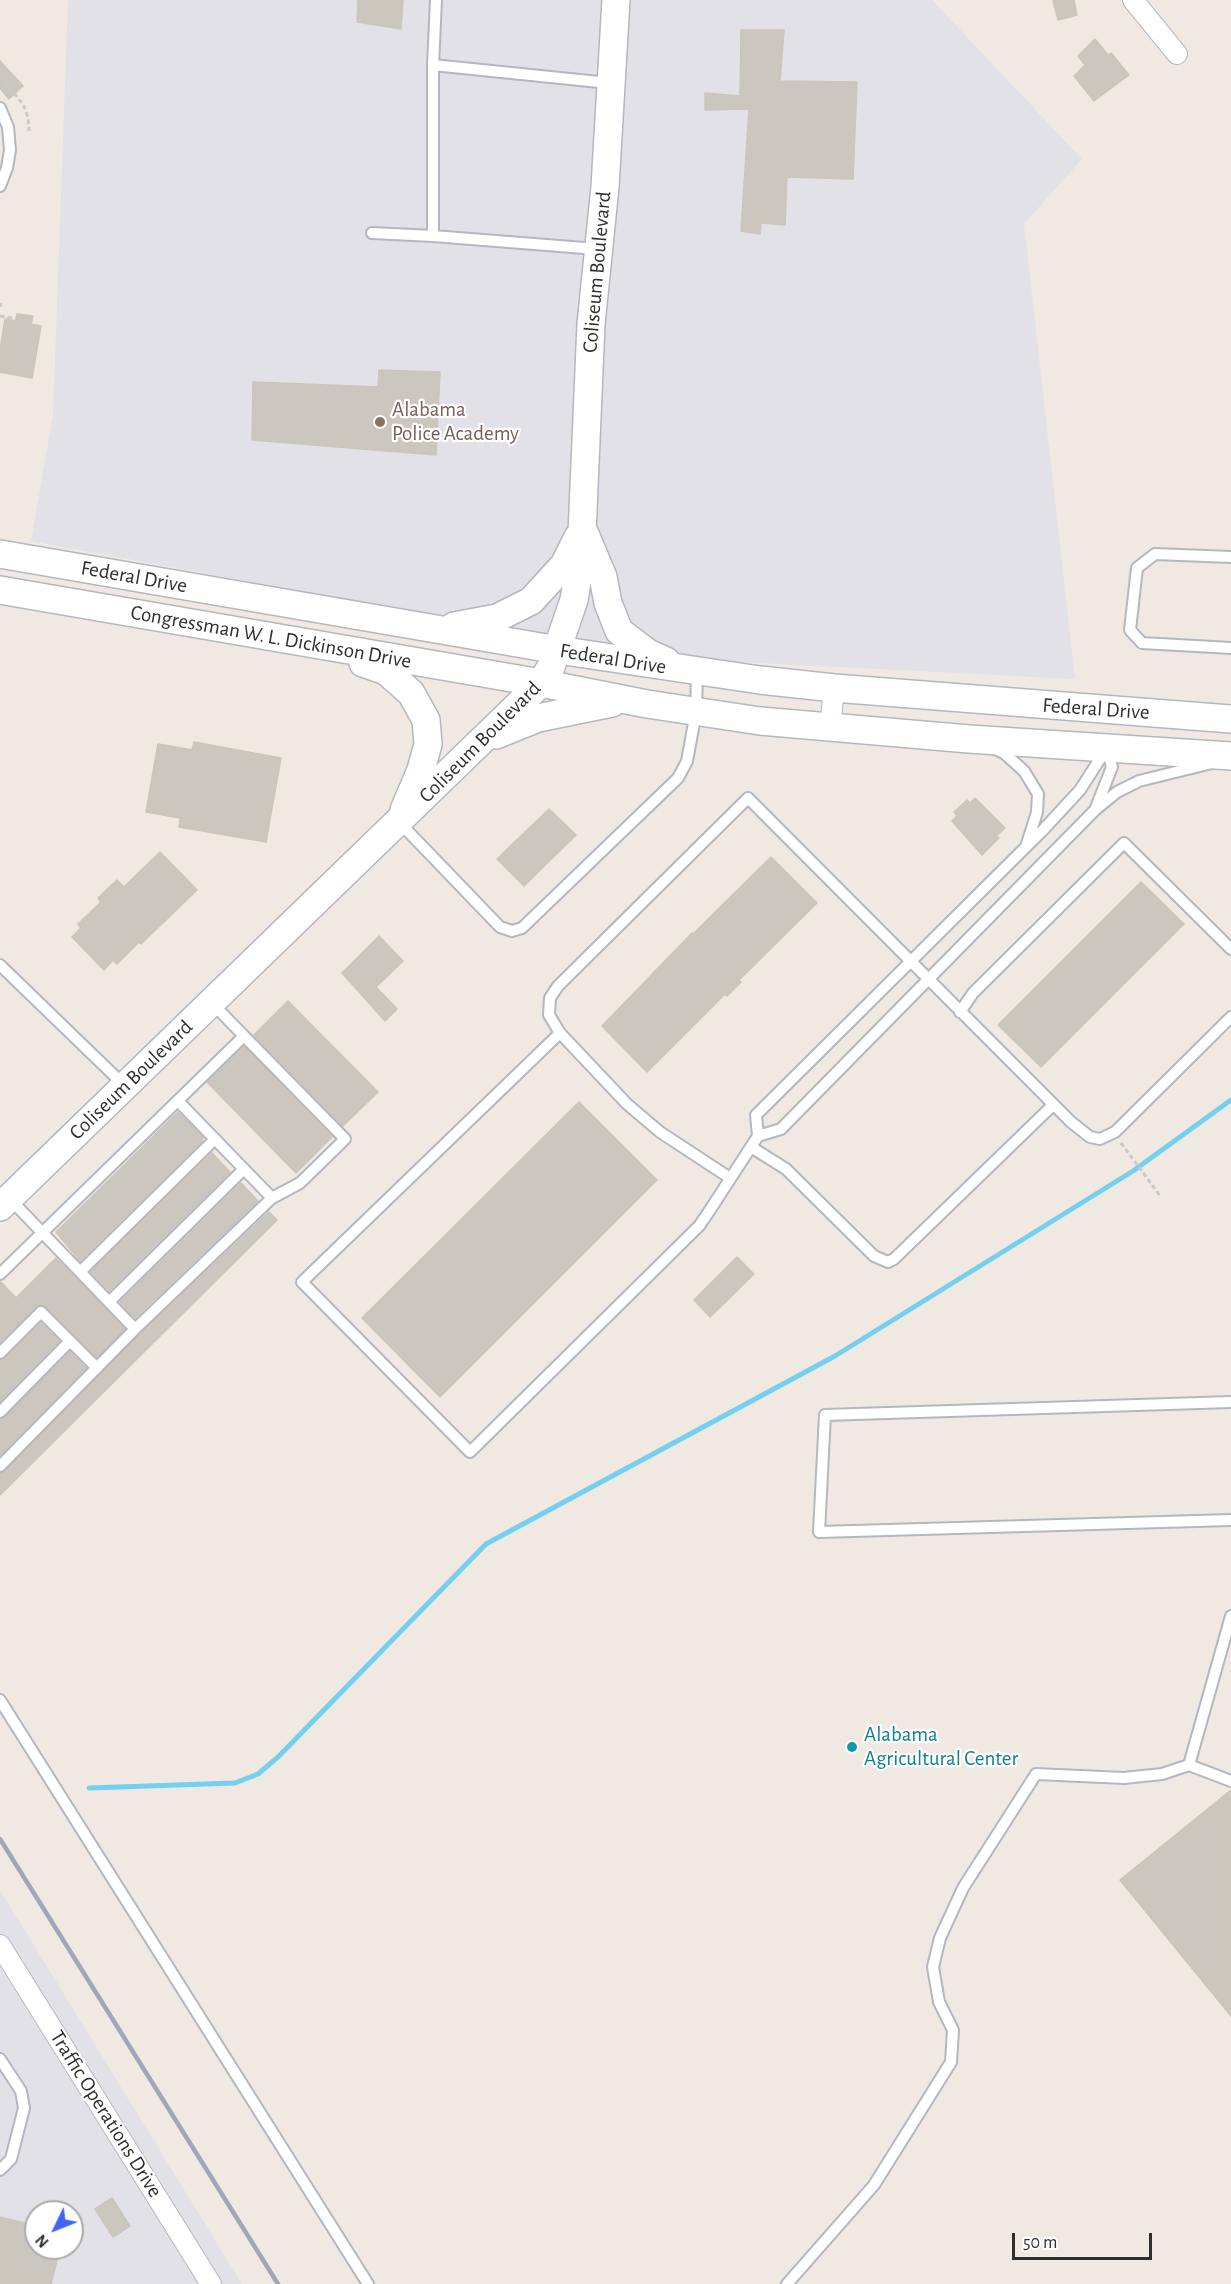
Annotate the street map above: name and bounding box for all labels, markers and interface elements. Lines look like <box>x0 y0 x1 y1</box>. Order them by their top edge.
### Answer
street label: Coliseum Boulevard <box>577 190 617 354</box>
place label: Alabama Police Academy <box>392 397 519 447</box>
marker: Alabama Police Academy <box>373 415 387 429</box>
street label: Federal Drive <box>79 555 189 599</box>
street label: Congressman W. L. Dickinson Drive <box>129 600 413 674</box>
street label: Federal Drive <box>558 638 668 680</box>
street label: Coliseum Boulevard <box>414 676 546 808</box>
street label: Federal Drive <box>1042 693 1150 725</box>
street label: Coliseum Boulevard <box>64 1015 198 1145</box>
place label: Alabama Agricultural Center <box>864 1722 1018 1772</box>
marker: Alabama Agricultural Center <box>845 1740 859 1754</box>
street label: Traffic Operations Drive <box>44 2026 168 2202</box>
north arrow <box>24 2200 84 2260</box>
scale bar <box>1015 2221 1154 2259</box>
text: N <box>33 2231 52 2250</box>
text: 50 m <box>1023 2234 1057 2252</box>

